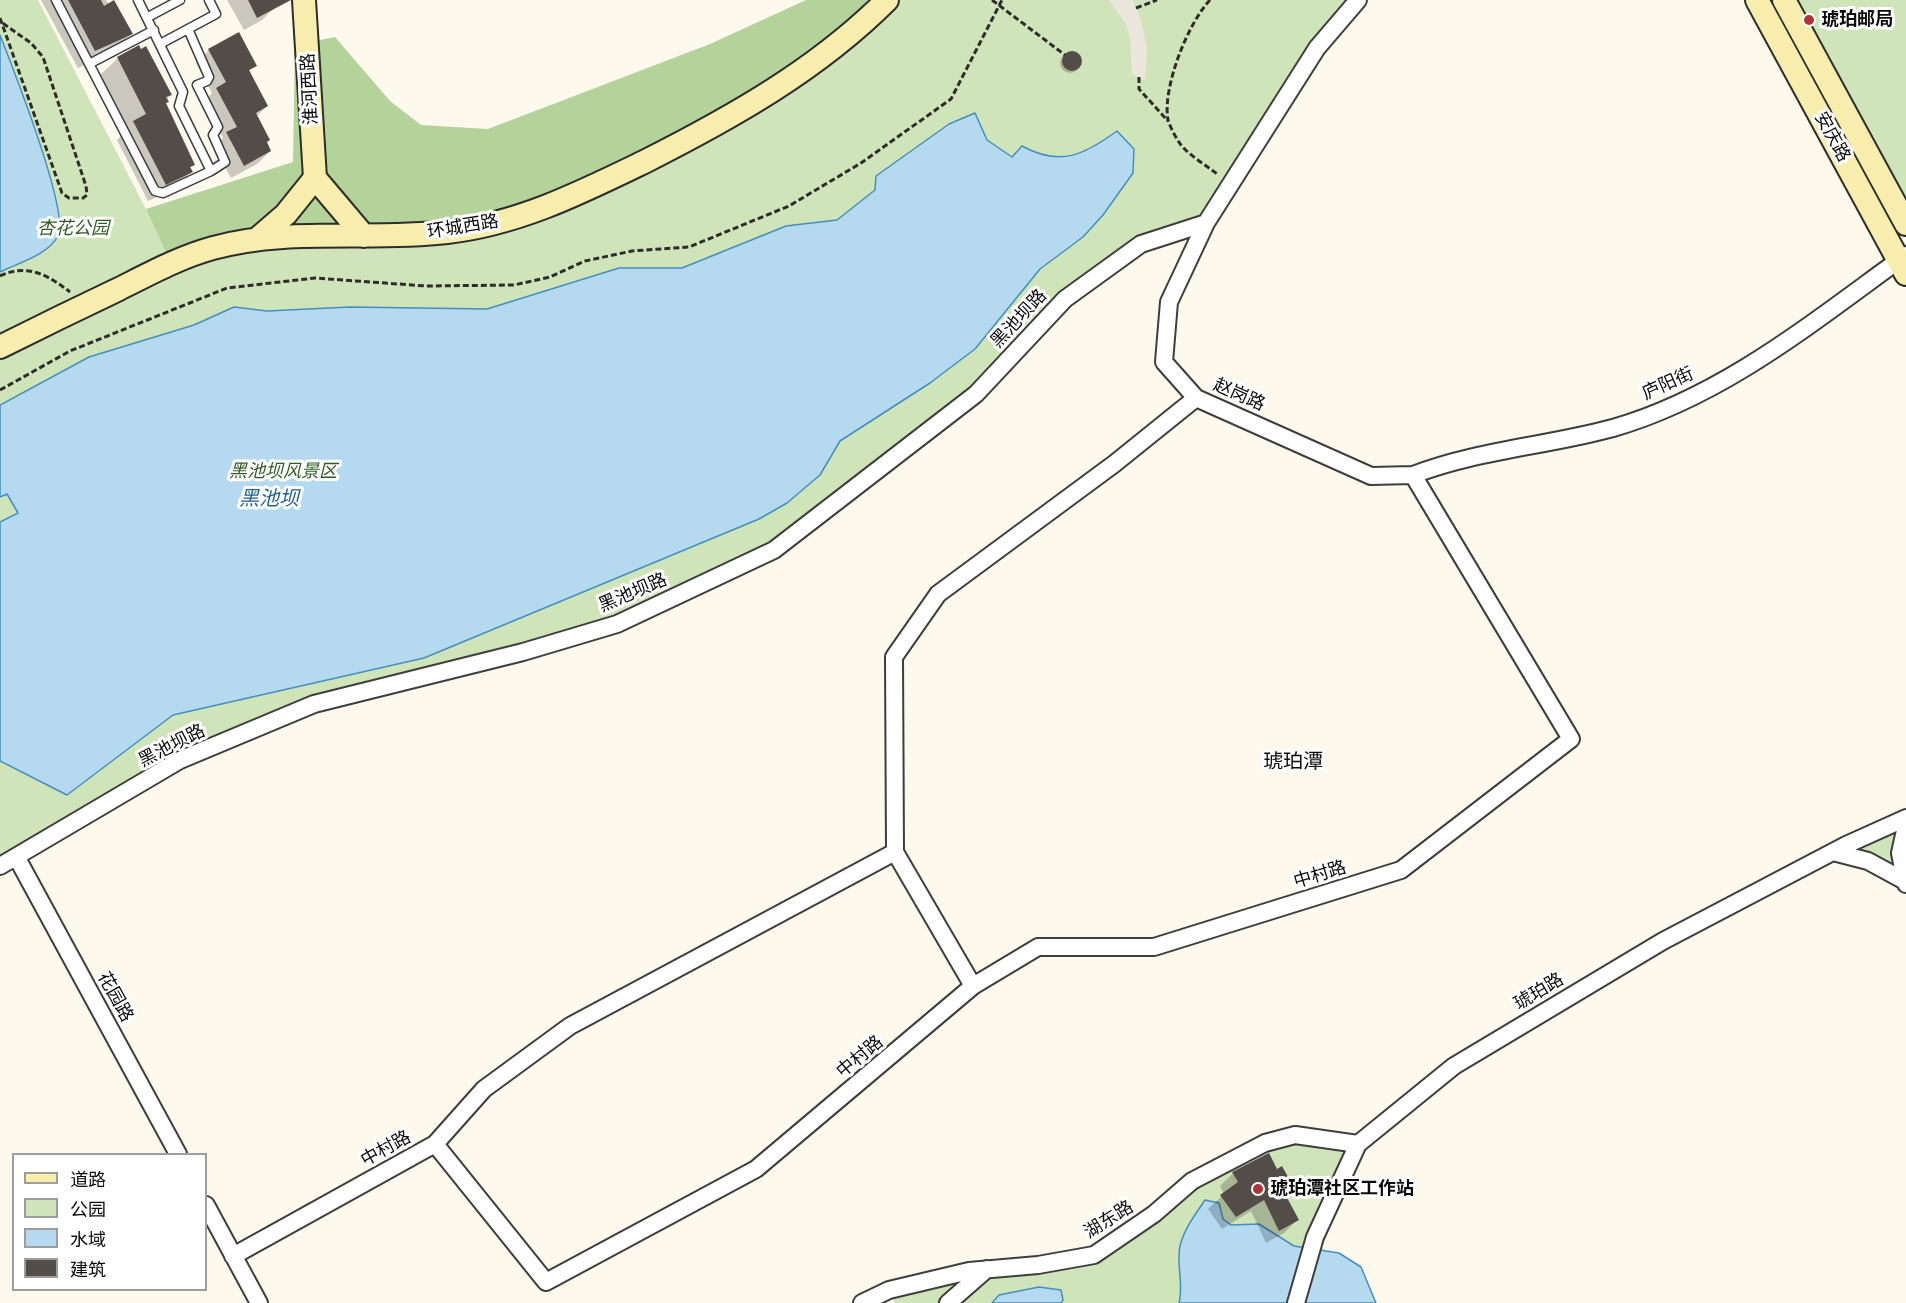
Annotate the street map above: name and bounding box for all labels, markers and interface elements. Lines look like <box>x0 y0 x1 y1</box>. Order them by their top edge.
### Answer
place label: 琥珀邮局 <box>1821 9 1893 31</box>
marker: 琥珀邮局 <box>1802 13 1816 27</box>
street label: 淮河西路 <box>297 52 323 126</box>
street label: 安庆路 <box>1809 108 1855 166</box>
street label: 环城西路 <box>426 211 500 243</box>
park label: 杏花公园 <box>37 218 109 240</box>
street label: 黑池坝路 <box>987 285 1051 353</box>
street label: 庐阳街 <box>1639 363 1697 405</box>
street label: 赵岗路 <box>1210 374 1268 416</box>
park label: 黑池坝风景区 <box>229 461 337 483</box>
water label: 黑池坝 <box>239 487 299 511</box>
street label: 黑池坝路 <box>596 569 670 617</box>
street label: 黑池坝路 <box>135 720 209 772</box>
district label: 琥珀潭 <box>1263 750 1323 774</box>
street label: 中村路 <box>1291 857 1349 893</box>
street label: 花园路 <box>92 968 138 1026</box>
street label: 琥珀路 <box>1510 969 1568 1015</box>
street label: 中村路 <box>832 1031 888 1083</box>
street label: 中村路 <box>357 1126 415 1172</box>
legend <box>12 1153 207 1291</box>
text: 道路 <box>70 1168 106 1191</box>
place label: 琥珀潭社区工作站 <box>1270 1178 1414 1200</box>
marker: 琥珀潭社区工作站 <box>1251 1182 1265 1196</box>
street label: 湖东路 <box>1080 1197 1138 1243</box>
text: 公园 <box>70 1198 106 1221</box>
text: 水域 <box>70 1228 106 1251</box>
text: 建筑 <box>70 1258 106 1281</box>

